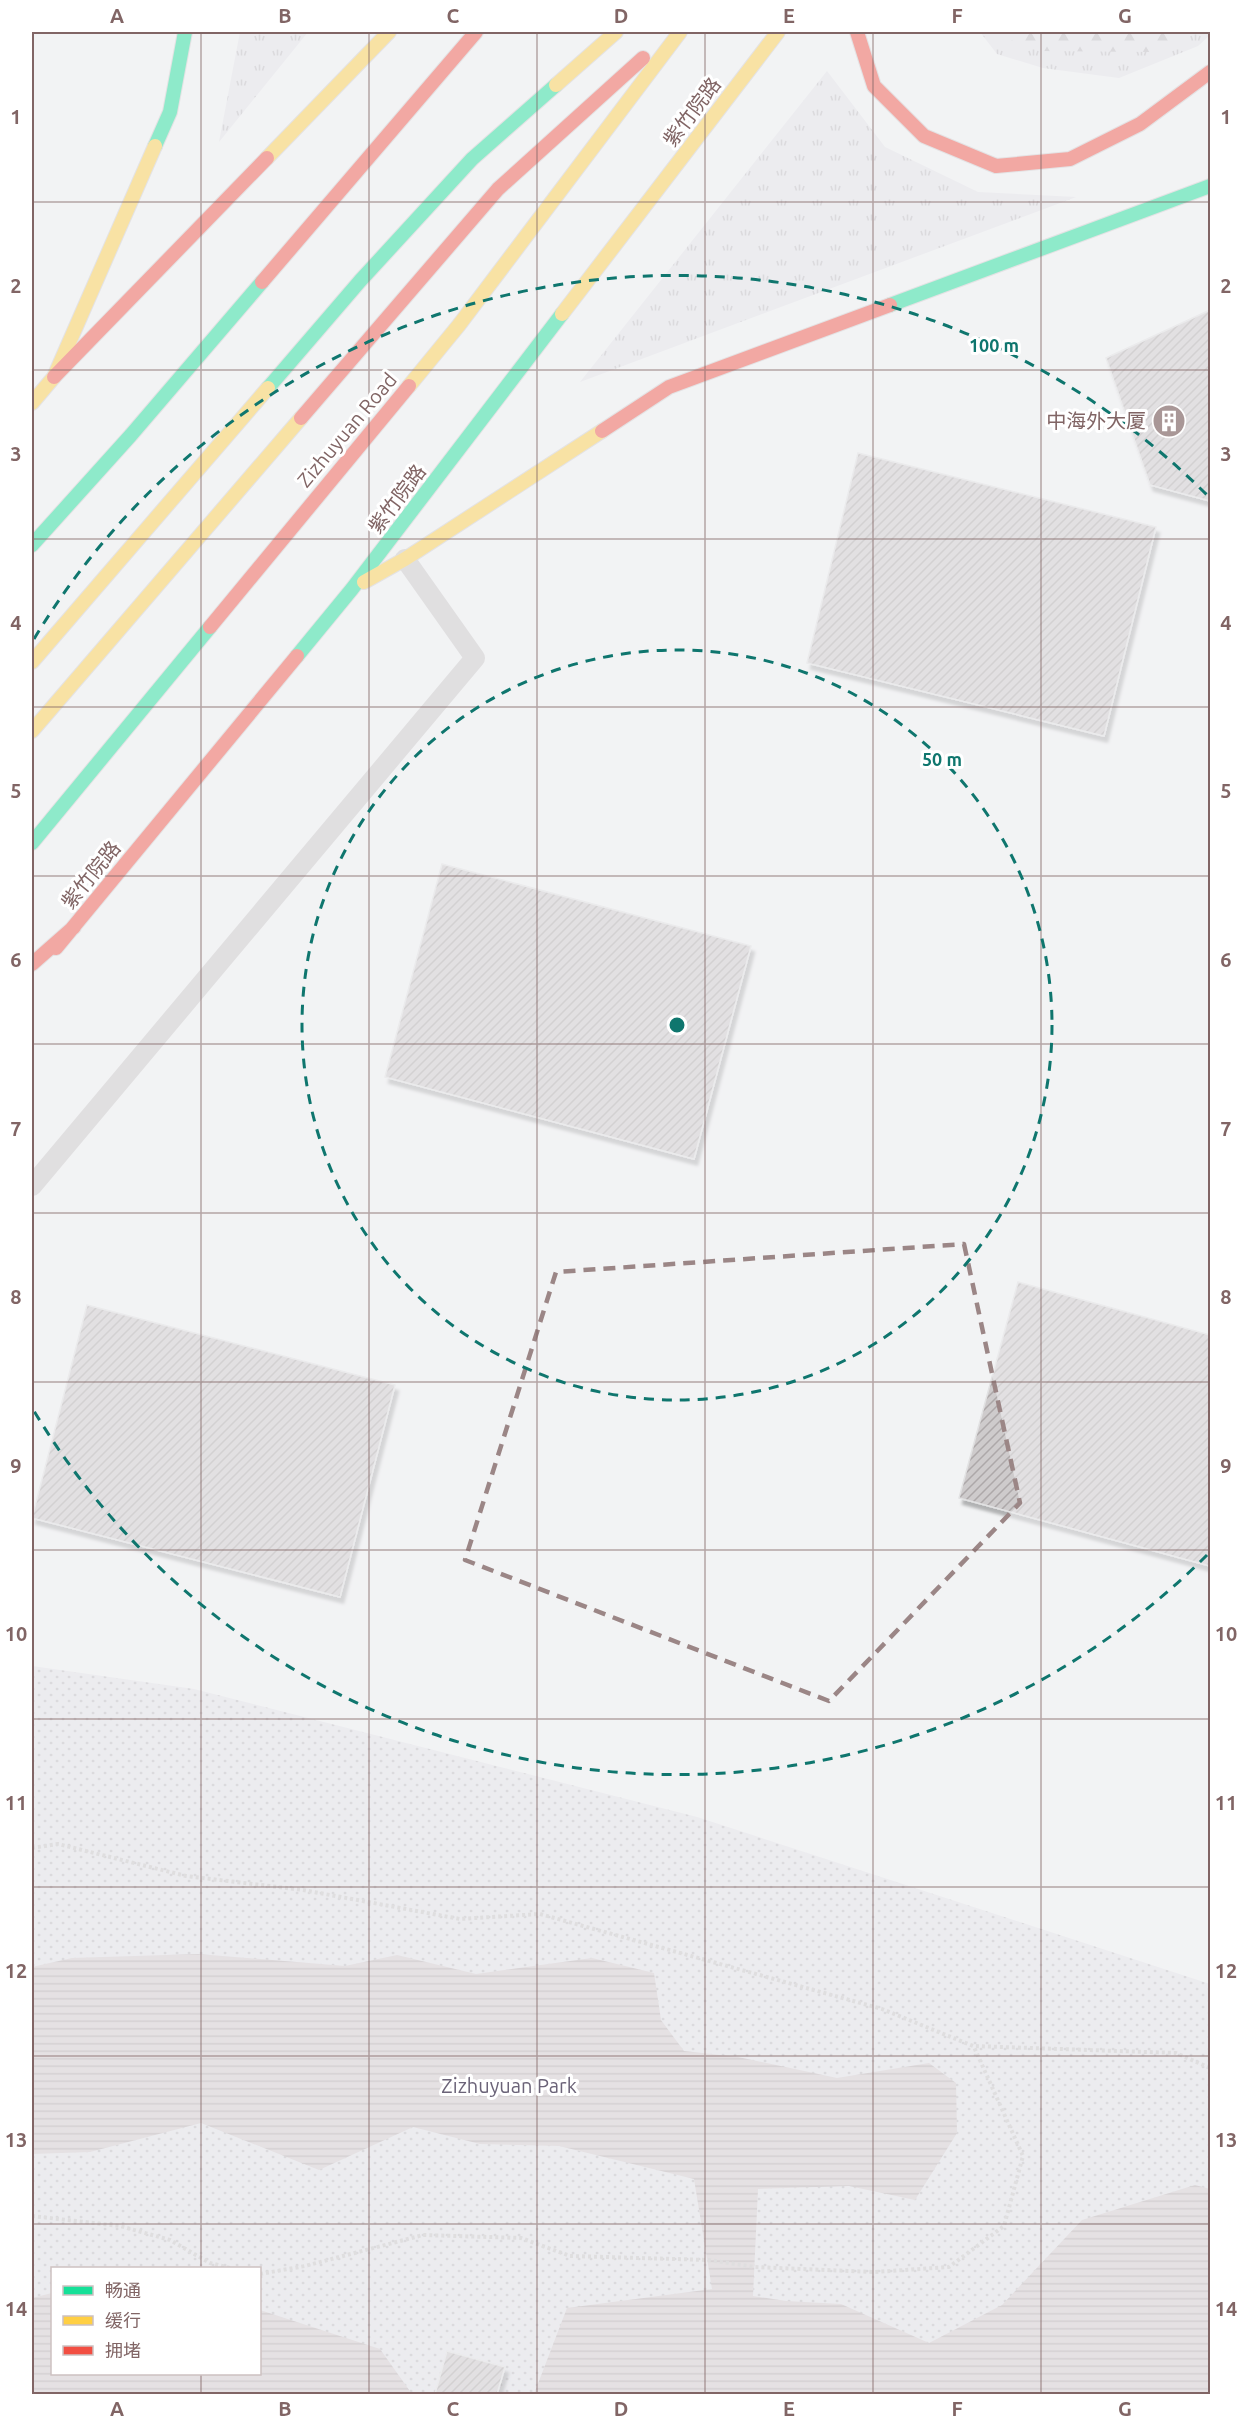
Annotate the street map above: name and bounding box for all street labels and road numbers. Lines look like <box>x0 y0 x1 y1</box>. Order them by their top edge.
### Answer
street label: 紫竹院路 <box>658 73 725 151</box>
street label: Zizhuyuan Road <box>292 368 401 491</box>
street label: 紫竹院路 <box>363 460 430 538</box>
street label: 紫竹院路 <box>57 836 125 913</box>

